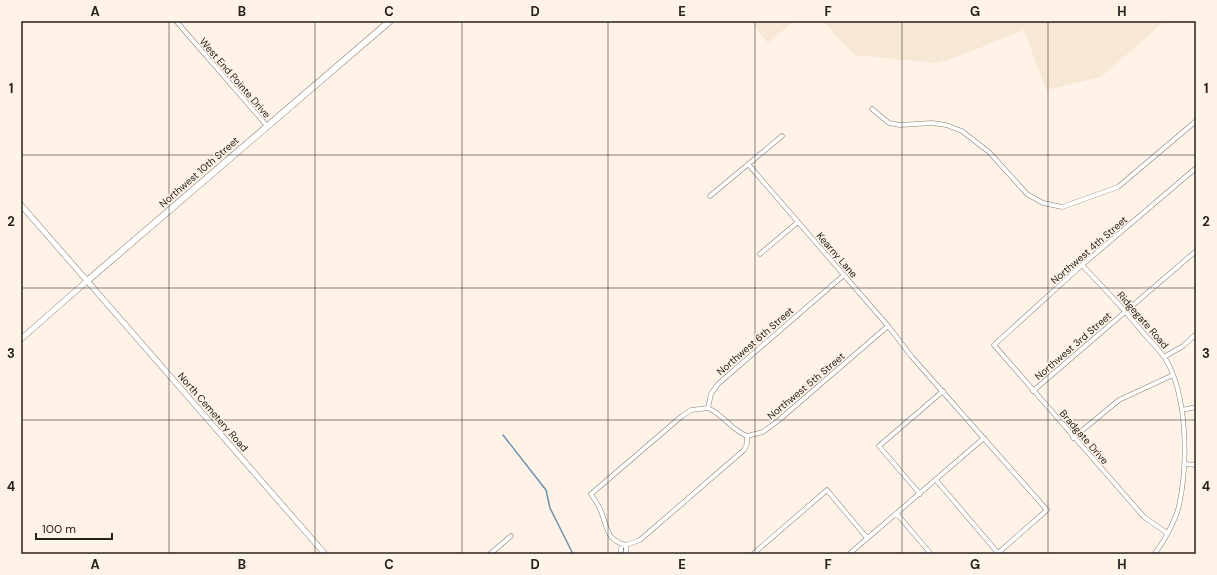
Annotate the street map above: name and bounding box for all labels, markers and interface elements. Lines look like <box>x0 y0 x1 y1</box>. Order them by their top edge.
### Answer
text: A <box>90 3 100 20</box>
text: B <box>238 3 246 20</box>
text: C <box>384 3 394 20</box>
text: D <box>530 3 540 20</box>
text: E <box>678 3 686 20</box>
text: F <box>824 3 832 20</box>
text: G <box>970 3 980 20</box>
text: H <box>1117 3 1127 20</box>
street label: West End Pointe Drive <box>197 35 274 121</box>
text: 1 <box>9 80 13 97</box>
text: 1 <box>1204 80 1208 97</box>
street label: Northwest 10th Street <box>156 134 242 210</box>
text: 2 <box>7 213 15 230</box>
street label: Northwest 4th Street <box>1048 213 1130 287</box>
text: 2 <box>1202 213 1210 230</box>
street label: Kearny Lane <box>814 229 861 281</box>
street label: Ridgegate Road <box>1115 289 1171 351</box>
street label: Northwest 6th Street <box>714 304 796 378</box>
street label: Northwest 3rd Street <box>1032 309 1114 383</box>
text: 3 <box>7 345 15 362</box>
text: 3 <box>1202 345 1210 362</box>
street label: Northwest 5th Street <box>764 350 848 422</box>
street label: North Cemetery Road <box>175 370 251 454</box>
street label: Bradgate Drive <box>1057 407 1111 467</box>
text: 4 <box>7 478 15 495</box>
text: 4 <box>1202 478 1210 495</box>
scale bar <box>36 515 112 541</box>
text: 100 m <box>42 521 76 537</box>
text: A <box>90 556 100 573</box>
text: B <box>238 556 246 573</box>
text: C <box>384 556 394 573</box>
text: D <box>530 556 540 573</box>
text: E <box>678 556 686 573</box>
text: F <box>824 556 832 573</box>
text: G <box>970 556 980 573</box>
text: H <box>1117 556 1127 573</box>

